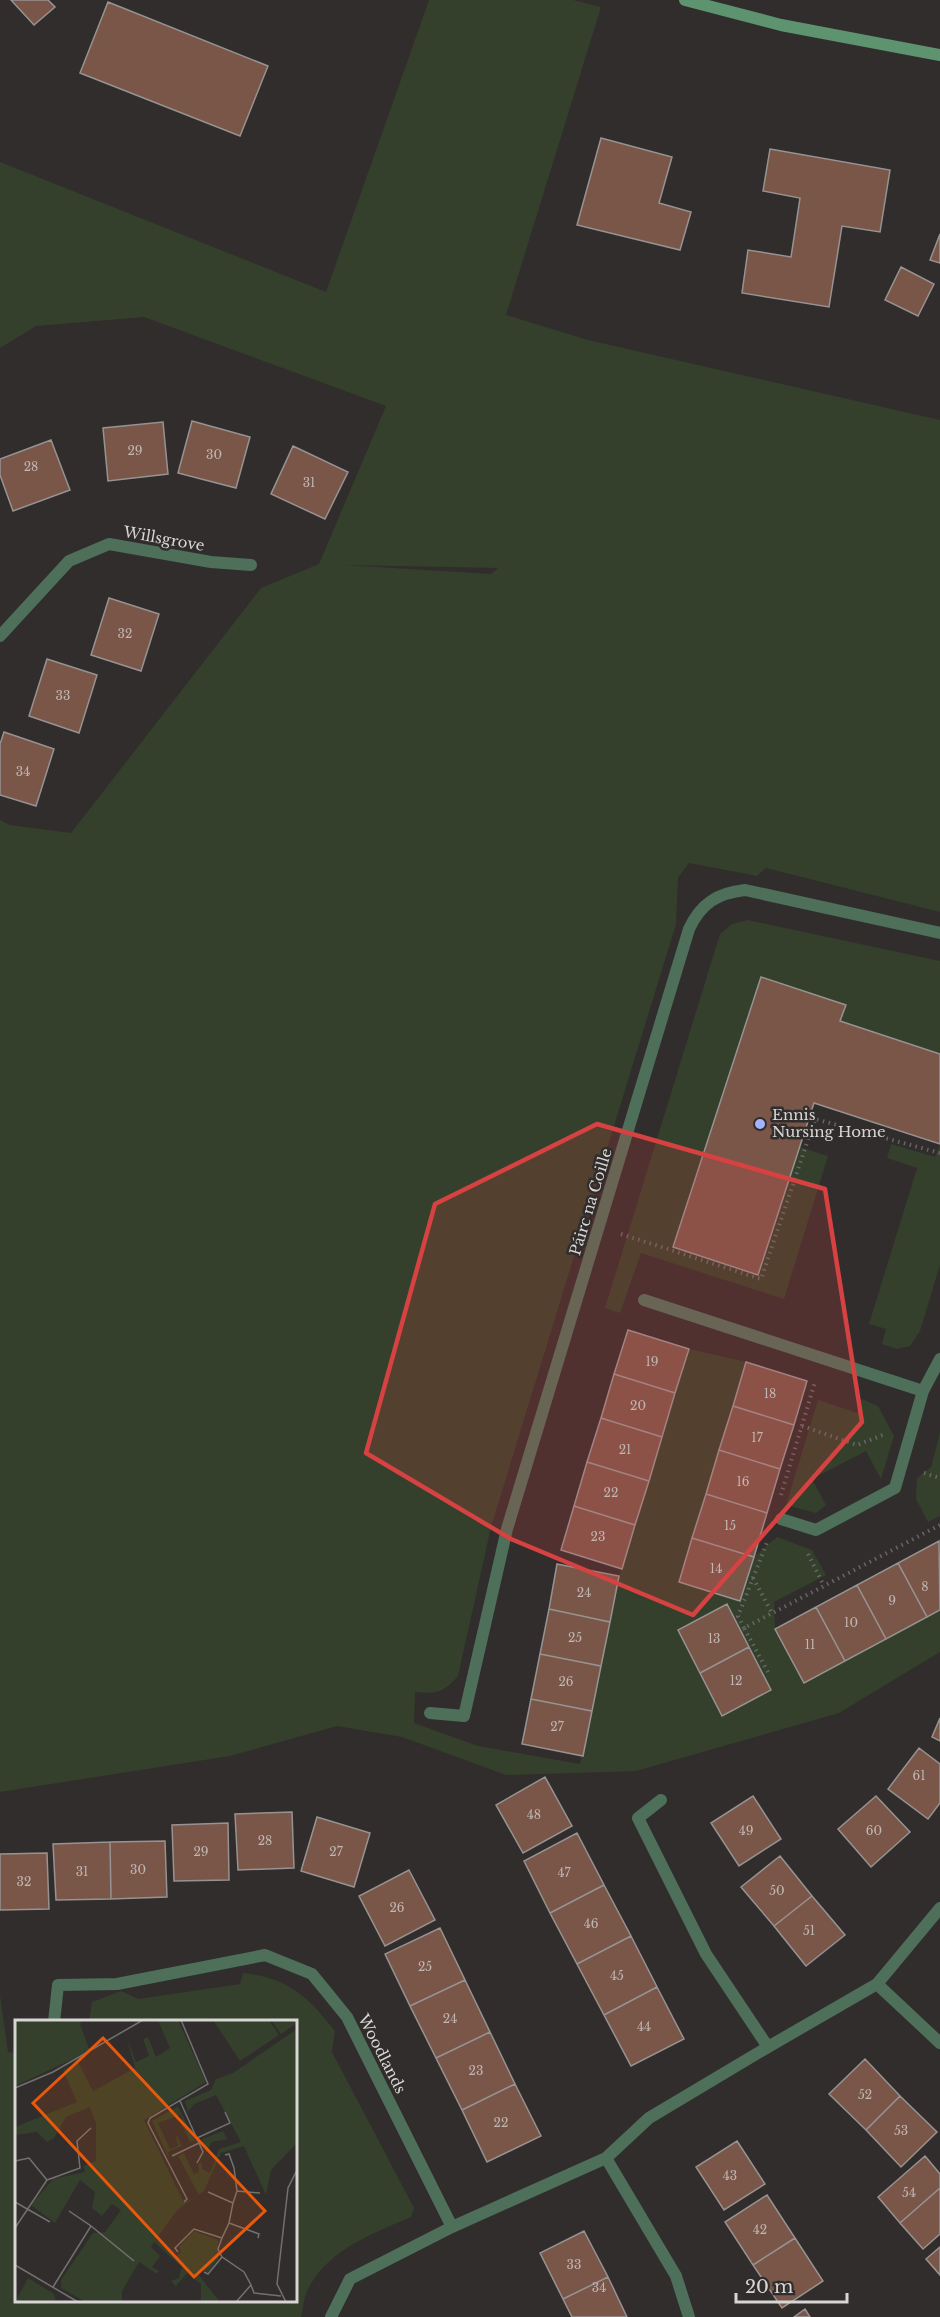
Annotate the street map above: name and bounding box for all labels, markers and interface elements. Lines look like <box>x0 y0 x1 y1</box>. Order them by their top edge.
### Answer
house number: 29 <box>127 443 143 458</box>
house number: 30 <box>206 447 222 462</box>
house number: 28 <box>24 459 38 474</box>
house number: 31 <box>303 475 315 490</box>
street label: Willsgrove <box>121 522 206 555</box>
house number: 32 <box>118 626 132 641</box>
house number: 33 <box>56 688 70 703</box>
house number: 34 <box>16 764 30 779</box>
place label: Ennis Nursing Home <box>772 1105 886 1141</box>
marker: Ennis Nursing Home <box>753 1117 767 1131</box>
street label: Páirc na Coille <box>565 1146 616 1258</box>
house number: 19 <box>645 1354 659 1369</box>
house number: 18 <box>764 1386 776 1401</box>
house number: 20 <box>630 1398 646 1413</box>
house number: 17 <box>751 1430 764 1445</box>
house number: 21 <box>619 1442 631 1457</box>
house number: 16 <box>736 1474 750 1489</box>
house number: 22 <box>604 1485 618 1500</box>
house number: 15 <box>724 1518 736 1533</box>
house number: 23 <box>591 1529 605 1544</box>
house number: 14 <box>710 1561 722 1576</box>
house number: 8 <box>921 1579 929 1594</box>
house number: 24 <box>577 1585 591 1600</box>
house number: 9 <box>888 1593 896 1608</box>
house number: 10 <box>844 1615 858 1630</box>
house number: 25 <box>568 1630 582 1645</box>
house number: 13 <box>708 1631 720 1646</box>
house number: 11 <box>805 1637 815 1652</box>
house number: 12 <box>730 1673 742 1688</box>
house number: 26 <box>558 1674 574 1689</box>
house number: 27 <box>550 1719 565 1734</box>
house number: 61 <box>912 1768 926 1783</box>
house number: 48 <box>527 1807 541 1822</box>
house number: 49 <box>739 1823 753 1838</box>
house number: 60 <box>866 1823 882 1838</box>
house number: 28 <box>258 1833 272 1848</box>
house number: 29 <box>193 1844 209 1859</box>
house number: 27 <box>329 1844 344 1859</box>
house number: 30 <box>130 1862 146 1877</box>
house number: 31 <box>76 1864 88 1879</box>
house number: 47 <box>557 1865 571 1880</box>
house number: 32 <box>17 1874 31 1889</box>
house number: 50 <box>769 1883 785 1898</box>
house number: 26 <box>389 1900 405 1915</box>
house number: 46 <box>584 1916 599 1931</box>
house number: 51 <box>803 1923 815 1938</box>
house number: 25 <box>418 1959 432 1974</box>
house number: 45 <box>610 1968 624 1983</box>
street label: Woodlands <box>354 2010 411 2097</box>
house number: 24 <box>443 2011 457 2026</box>
house number: 44 <box>637 2019 651 2034</box>
inset map <box>15 2020 297 2302</box>
house number: 23 <box>469 2063 483 2078</box>
house number: 52 <box>858 2087 872 2102</box>
house number: 22 <box>494 2115 508 2130</box>
house number: 53 <box>894 2123 908 2138</box>
house number: 43 <box>723 2168 737 2183</box>
house number: 54 <box>902 2185 916 2200</box>
house number: 42 <box>753 2222 767 2237</box>
house number: 33 <box>567 2257 581 2272</box>
scale bar <box>736 2266 847 2304</box>
text: 20 m <box>745 2276 793 2298</box>
house number: 34 <box>592 2280 606 2295</box>

